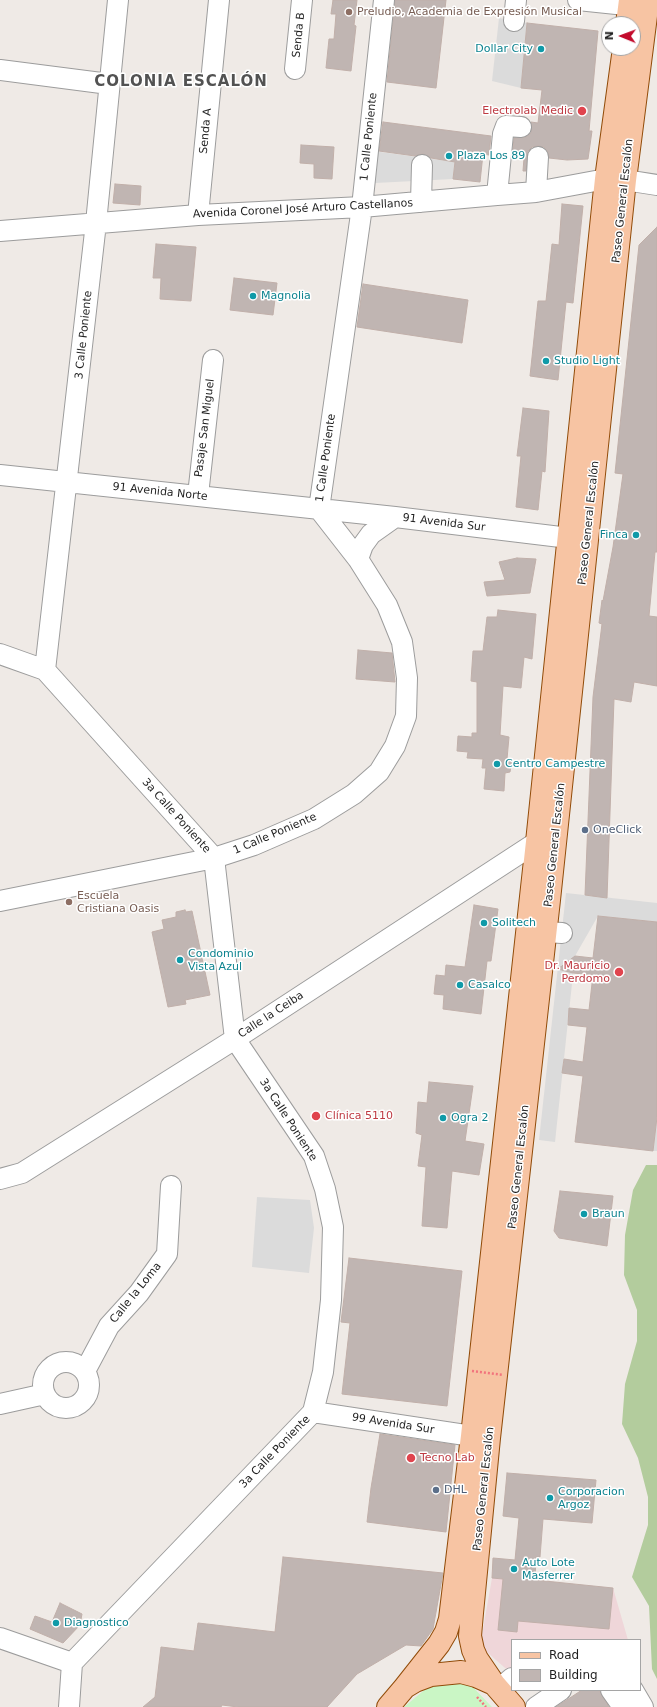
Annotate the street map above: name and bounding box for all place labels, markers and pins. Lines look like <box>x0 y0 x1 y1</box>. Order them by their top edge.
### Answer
place label: Preludio, Academia de Expresión Musical <box>357 5 582 19</box>
marker: Preludio, Academia de Expresión Musical <box>344 7 354 17</box>
place label: Dollar City <box>475 42 533 56</box>
marker: Dollar City <box>536 44 546 54</box>
place label: Electrolab Medic <box>482 104 573 118</box>
marker: Electrolab Medic <box>576 105 588 117</box>
place label: Plaza Los 89 <box>457 149 525 163</box>
marker: Plaza Los 89 <box>444 151 454 161</box>
place label: Magnolia <box>261 289 311 303</box>
marker: Magnolia <box>248 291 258 301</box>
place label: Studio Light <box>554 354 620 368</box>
marker: Studio Light <box>541 356 551 366</box>
place label: Finca <box>600 528 628 542</box>
marker: Finca <box>631 530 641 540</box>
place label: Centro Campestre <box>505 757 605 771</box>
marker: Centro Campestre <box>492 759 502 769</box>
place label: OneClick <box>593 823 642 837</box>
marker: OneClick <box>580 825 590 835</box>
place label: Escuela Cristiana Oasis <box>77 889 159 915</box>
marker: Escuela Cristiana Oasis <box>64 897 74 907</box>
place label: Solitech <box>492 916 536 930</box>
marker: Solitech <box>479 918 489 928</box>
place label: Condominio Vista Azul <box>188 947 254 973</box>
marker: Condominio Vista Azul <box>175 955 185 965</box>
place label: Dr. Mauricio Perdomo <box>544 959 610 985</box>
marker: Dr. Mauricio Perdomo <box>613 966 625 978</box>
place label: Casalco <box>468 978 511 992</box>
marker: Casalco <box>455 980 465 990</box>
place label: Clínica 5110 <box>325 1109 393 1123</box>
marker: Clínica 5110 <box>310 1110 322 1122</box>
place label: Ogra 2 <box>451 1111 488 1125</box>
marker: Ogra 2 <box>438 1113 448 1123</box>
place label: Braun <box>592 1207 625 1221</box>
marker: Braun <box>579 1209 589 1219</box>
place label: Tecno Lab <box>420 1451 475 1465</box>
marker: Tecno Lab <box>405 1452 417 1464</box>
place label: DHL <box>444 1483 467 1497</box>
marker: DHL <box>431 1485 441 1495</box>
place label: Corporacion Argoz <box>558 1485 625 1511</box>
marker: Corporacion Argoz <box>545 1493 555 1503</box>
place label: Auto Lote Masferrer <box>522 1556 575 1582</box>
marker: Auto Lote Masferrer <box>509 1564 519 1574</box>
place label: Diagnostico <box>64 1616 129 1630</box>
marker: Diagnostico <box>51 1618 61 1628</box>

